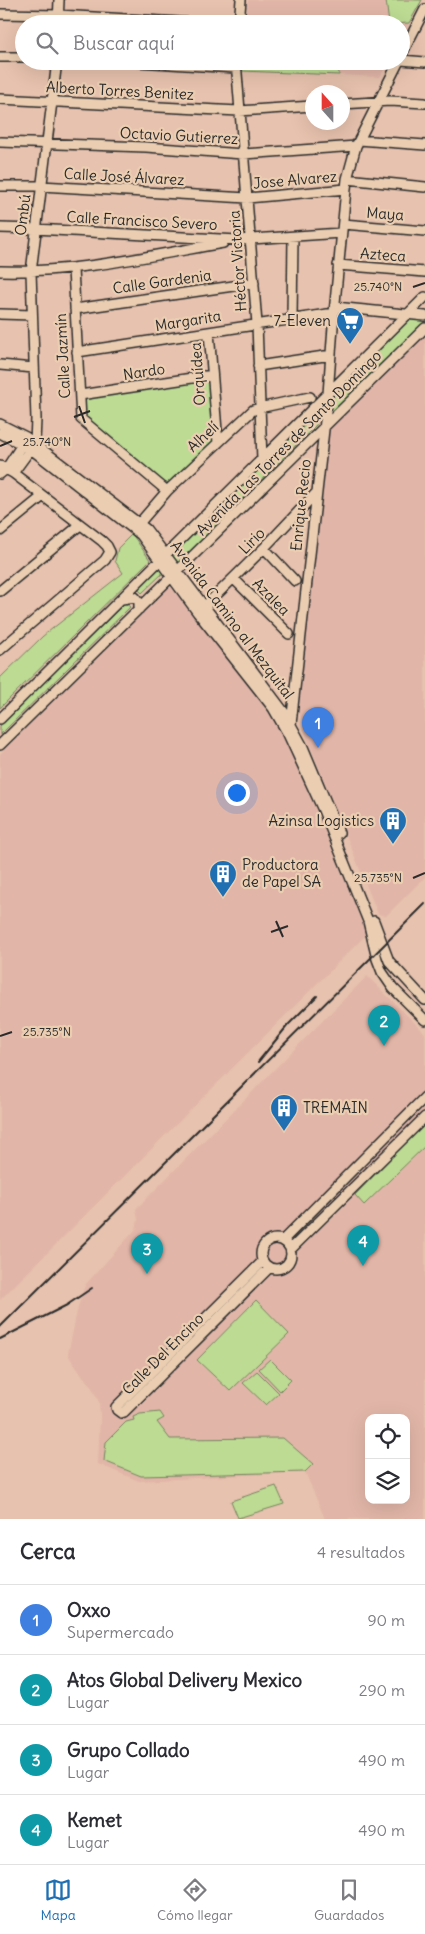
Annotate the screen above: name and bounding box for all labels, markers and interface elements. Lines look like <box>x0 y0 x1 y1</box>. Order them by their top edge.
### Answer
search box <box>15 15 410 70</box>
icon: search <box>33 29 61 57</box>
text: Buscar aquí <box>73 31 174 55</box>
street label: Alberto Torres Benitez <box>46 77 195 104</box>
north arrow <box>305 85 350 130</box>
street label: Octavio Gutierrez <box>119 123 239 148</box>
street label: Calle José Álvarez <box>63 164 185 189</box>
street label: Jose Alvarez <box>252 166 338 193</box>
street label: Ombú <box>11 193 35 237</box>
street label: Maya <box>366 203 405 224</box>
street label: Calle Francisco Severo <box>66 207 218 234</box>
street label: Héctor Victoria <box>224 209 251 312</box>
street label: Azteca <box>359 243 407 266</box>
street label: Calle Gardenia <box>111 265 213 298</box>
text: 25.740°N <box>354 279 402 294</box>
street label: Margarita <box>154 306 223 335</box>
supermarket icon: 7-Eleven <box>335 306 365 345</box>
place label: 7-Eleven <box>273 311 331 330</box>
street label: Calle Jazmín <box>51 313 74 399</box>
street label: Orquídea <box>186 341 209 406</box>
street label: Avenida Las Torres de Santo Domingo <box>192 346 385 539</box>
street label: Nardo <box>122 359 166 384</box>
street label: Alhelí <box>183 417 222 456</box>
text: 25.740°N <box>23 434 71 449</box>
street label: Enrique Recio <box>286 458 315 552</box>
street label: Lirio <box>235 523 269 558</box>
street label: Avenida Camino al Mezquital <box>167 537 298 703</box>
street label: Azalea <box>249 574 294 620</box>
pin: 1 <box>302 707 334 748</box>
your location <box>224 780 250 806</box>
building icon: Azinsa Logistics <box>378 806 408 845</box>
place label: Azinsa Logistics <box>268 811 374 830</box>
place label: Productora de Papel SA <box>242 855 322 891</box>
building icon: Productora de Papel SA <box>208 859 238 898</box>
text: 25.735°N <box>354 870 402 885</box>
pin: 2 <box>368 1005 400 1046</box>
text: 25.735°N <box>23 1024 71 1039</box>
building icon: TREMAIN <box>269 1093 299 1132</box>
place label: TREMAIN <box>303 1098 368 1117</box>
pin: 4 <box>347 1225 379 1266</box>
pin: 3 <box>131 1233 163 1274</box>
street label: Calle Del Encino <box>118 1309 208 1399</box>
map controls <box>365 1414 410 1504</box>
button: locate <box>365 1414 410 1459</box>
button: layers <box>365 1459 410 1504</box>
text: Cerca <box>20 1538 75 1565</box>
text: 4 resultados <box>317 1542 405 1562</box>
text: Oxxo <box>67 1598 111 1622</box>
text: 1 <box>33 1610 39 1630</box>
text: 90 m <box>367 1610 405 1630</box>
text: Supermercado <box>67 1622 174 1642</box>
text: Atos Global Delivery Mexico <box>67 1668 302 1692</box>
text: 2 <box>32 1680 40 1700</box>
text: 290 m <box>359 1680 405 1700</box>
text: Lugar <box>67 1692 109 1712</box>
text: Grupo Collado <box>67 1738 190 1762</box>
text: 3 <box>31 1750 41 1770</box>
text: 490 m <box>358 1750 405 1770</box>
text: Lugar <box>67 1762 109 1782</box>
text: Kemet <box>67 1808 122 1832</box>
text: 4 <box>31 1820 41 1840</box>
text: 490 m <box>358 1820 405 1840</box>
text: Lugar <box>67 1832 109 1852</box>
tab: Mapa <box>41 1876 76 1924</box>
tab: Cómo llegar <box>157 1876 233 1924</box>
tab: Guardados <box>314 1876 384 1924</box>

